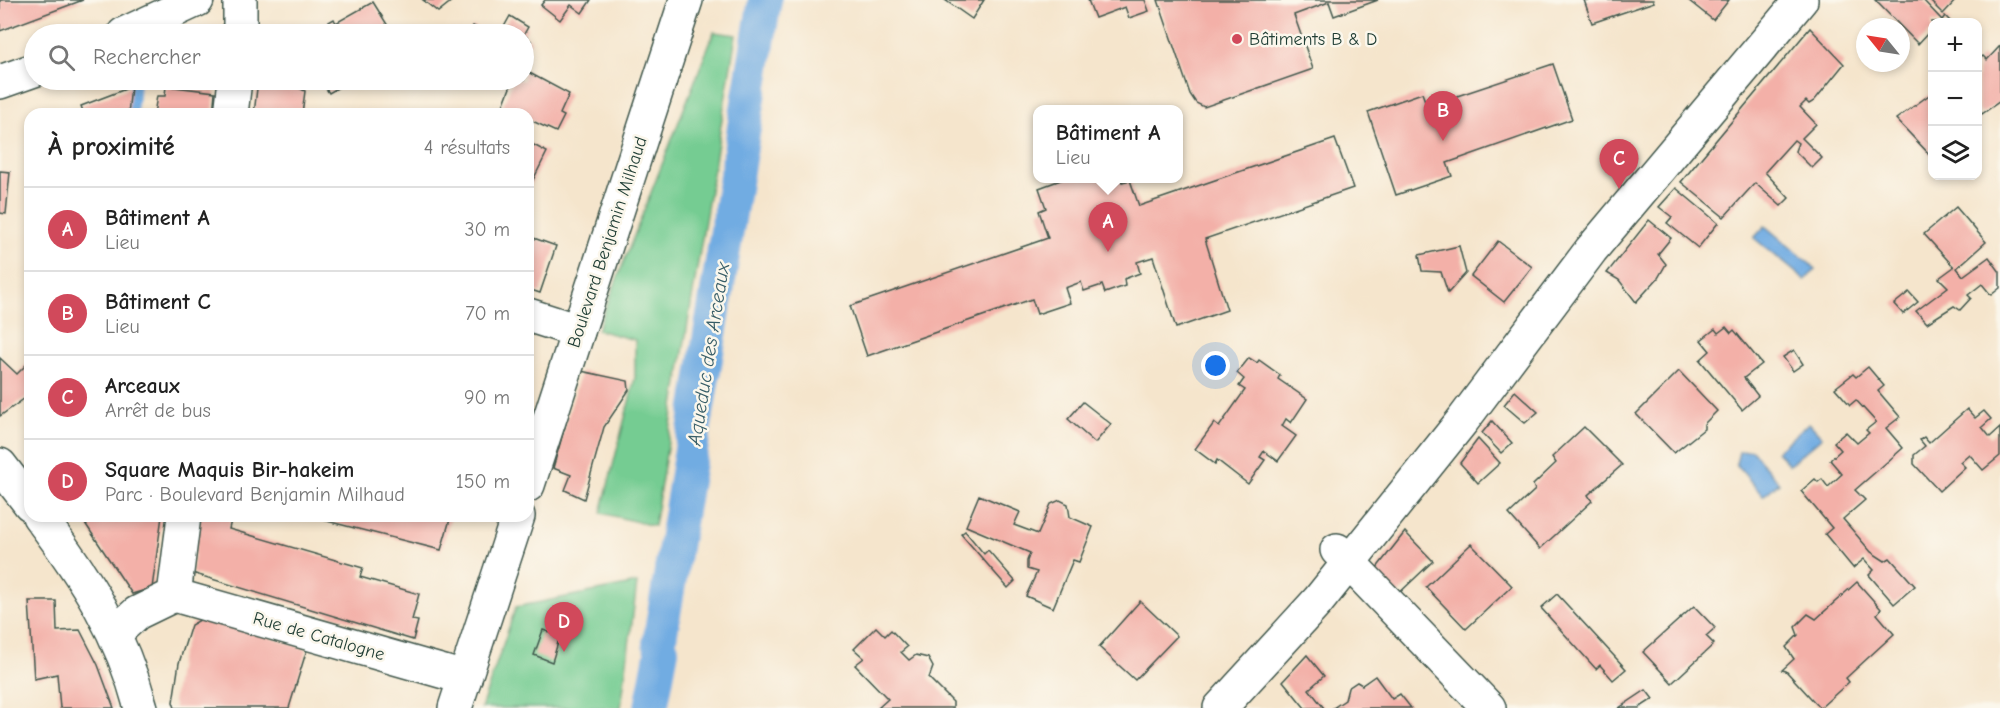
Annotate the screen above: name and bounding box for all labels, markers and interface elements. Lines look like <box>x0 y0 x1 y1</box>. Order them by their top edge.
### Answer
north arrow <box>1856 18 1910 72</box>
map controls <box>1928 18 1982 180</box>
button: + <box>1928 18 1982 72</box>
search box <box>24 24 534 90</box>
place label: Bâtiments B & D <box>1249 29 1377 50</box>
marker: Bâtiments B & D <box>1230 32 1244 46</box>
icon: search <box>45 41 78 74</box>
text: Rechercher <box>93 44 201 70</box>
button: − <box>1928 72 1982 126</box>
pin: B <box>1424 92 1462 141</box>
popup <box>1033 105 1183 183</box>
text: Bâtiment A <box>1056 120 1160 146</box>
button: layers <box>1928 126 1982 180</box>
text: À proximité <box>48 132 175 162</box>
street label: Boulevard Benjamin Milhaud <box>563 134 652 350</box>
text: 4 résultats <box>424 136 510 159</box>
pin: C <box>1600 140 1638 189</box>
text: Lieu <box>1056 146 1090 169</box>
pin: A <box>1088 202 1128 252</box>
text: Bâtiment A <box>105 205 210 231</box>
text: A <box>62 218 73 241</box>
text: 30 m <box>464 218 510 241</box>
text: Lieu <box>105 231 140 254</box>
water label: Aqueduc des Arceaux <box>683 260 735 448</box>
text: Bâtiment C <box>105 289 211 315</box>
text: B <box>61 302 74 325</box>
text: 70 m <box>465 302 510 325</box>
text: Lieu <box>105 315 140 338</box>
your location <box>1201 351 1230 380</box>
text: Arceaux <box>105 373 180 399</box>
text: C <box>61 386 74 409</box>
text: 90 m <box>464 386 510 409</box>
text: Arrêt de bus <box>105 399 211 422</box>
text: Square Maquis Bir-hakeim <box>105 457 354 483</box>
text: D <box>61 470 74 493</box>
text: 150 m <box>456 470 510 493</box>
text: Parc · Boulevard Benjamin Milhaud <box>105 483 405 506</box>
pin: D <box>544 602 584 652</box>
street label: Rue de Catalogne <box>251 608 387 665</box>

